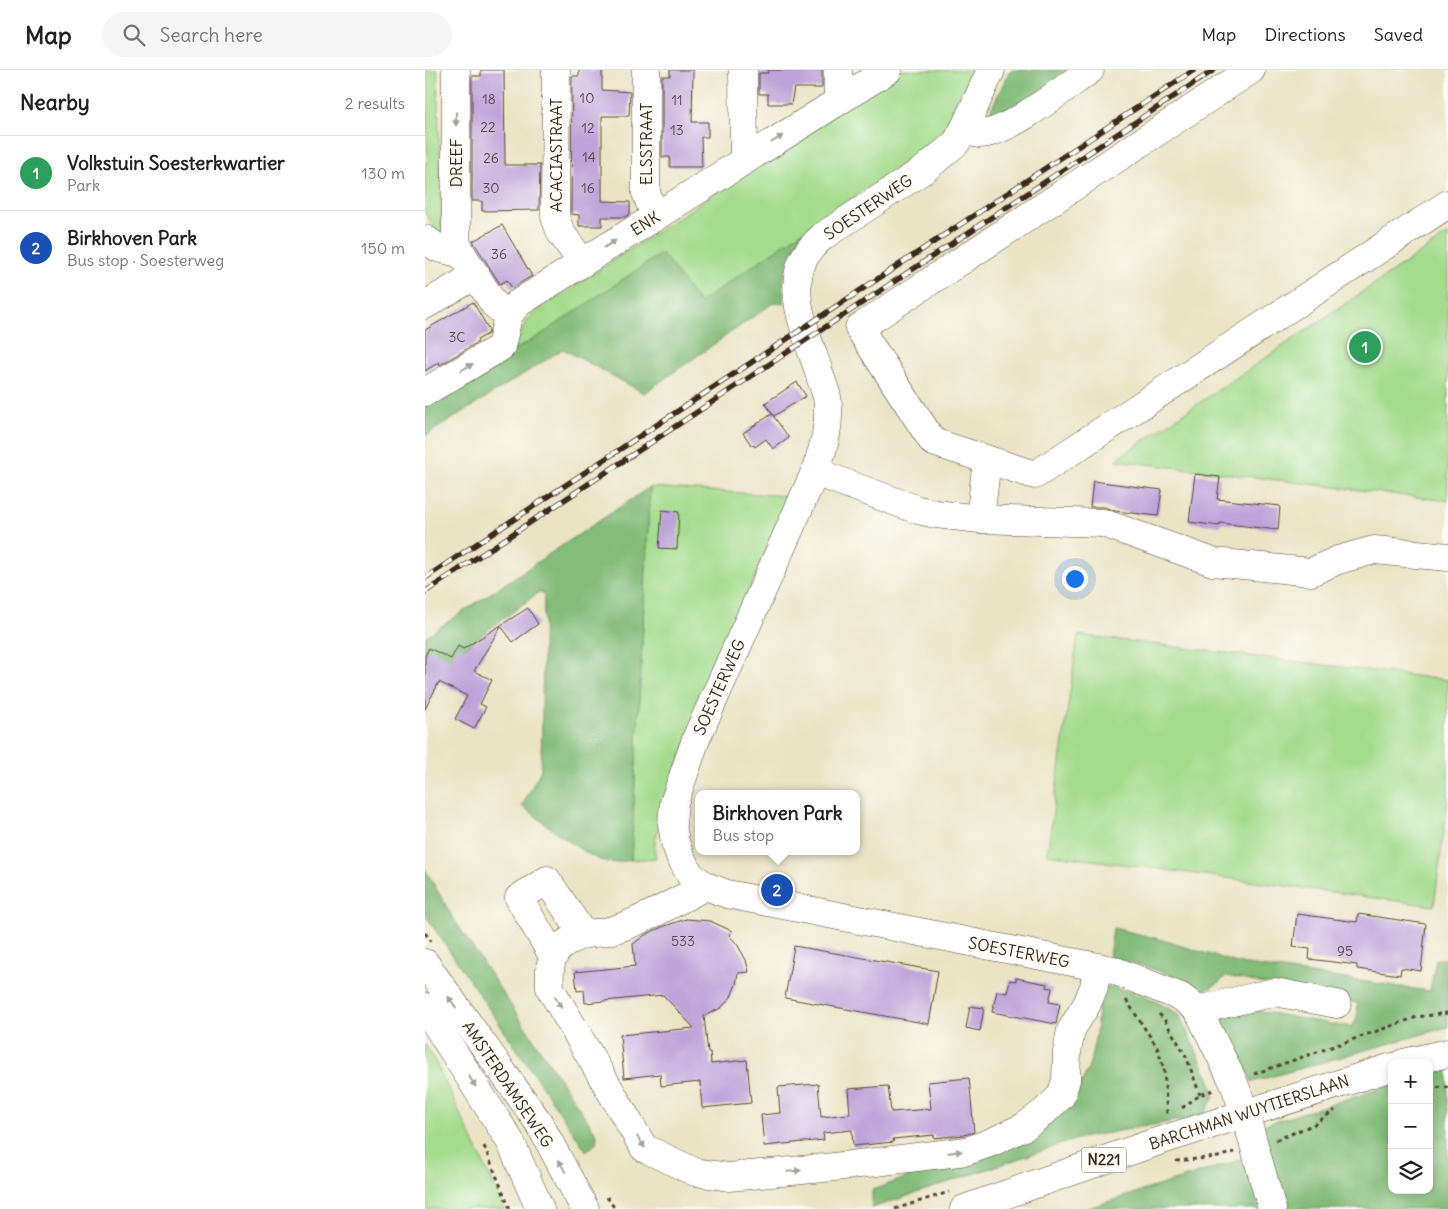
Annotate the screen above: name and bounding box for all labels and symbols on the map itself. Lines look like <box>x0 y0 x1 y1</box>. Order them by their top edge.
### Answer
house number: 10 <box>580 89 594 107</box>
house number: 18 <box>482 90 496 108</box>
house number: 11 <box>671 91 683 109</box>
street label: ACACIASTRAAT <box>546 98 566 212</box>
street label: ELSSTRAAT <box>636 103 656 185</box>
one-way arrow <box>452 111 460 127</box>
house number: 22 <box>480 118 496 136</box>
house number: 12 <box>581 119 595 137</box>
house number: 13 <box>670 121 684 139</box>
one-way arrow <box>771 134 784 144</box>
street label: DREEF <box>446 138 466 188</box>
house number: 14 <box>582 148 596 166</box>
house number: 26 <box>483 149 499 167</box>
street label: SOESTERWEG <box>820 170 916 244</box>
house number: 30 <box>482 179 500 197</box>
house number: 16 <box>581 179 595 197</box>
street label: ENK <box>627 206 663 240</box>
one-way arrow <box>604 240 617 249</box>
house number: 36 <box>491 245 507 263</box>
house number: 3C <box>448 328 466 346</box>
pin: 1 <box>1349 328 1381 366</box>
one-way arrow <box>460 363 474 372</box>
your location <box>1062 566 1088 592</box>
street label: SOESTERWEG <box>689 636 749 738</box>
pin: 2 <box>761 871 793 909</box>
house number: 533 <box>671 932 695 950</box>
street label: SOESTERWEG <box>967 932 1071 972</box>
house number: 95 <box>1337 942 1353 960</box>
one-way arrow <box>447 995 457 1009</box>
one-way arrow <box>554 996 563 1009</box>
street label: AMSTERDAMSEWEG <box>458 1017 558 1151</box>
street label: BARCHMAN WUYTIERSLAAN <box>1146 1070 1352 1154</box>
one-way arrow <box>467 1074 477 1087</box>
one-way arrow <box>636 1135 646 1149</box>
one-way arrow <box>947 1148 963 1156</box>
road number: N221 <box>1081 1148 1127 1172</box>
one-way arrow <box>558 1159 566 1173</box>
one-way arrow <box>786 1167 802 1175</box>

